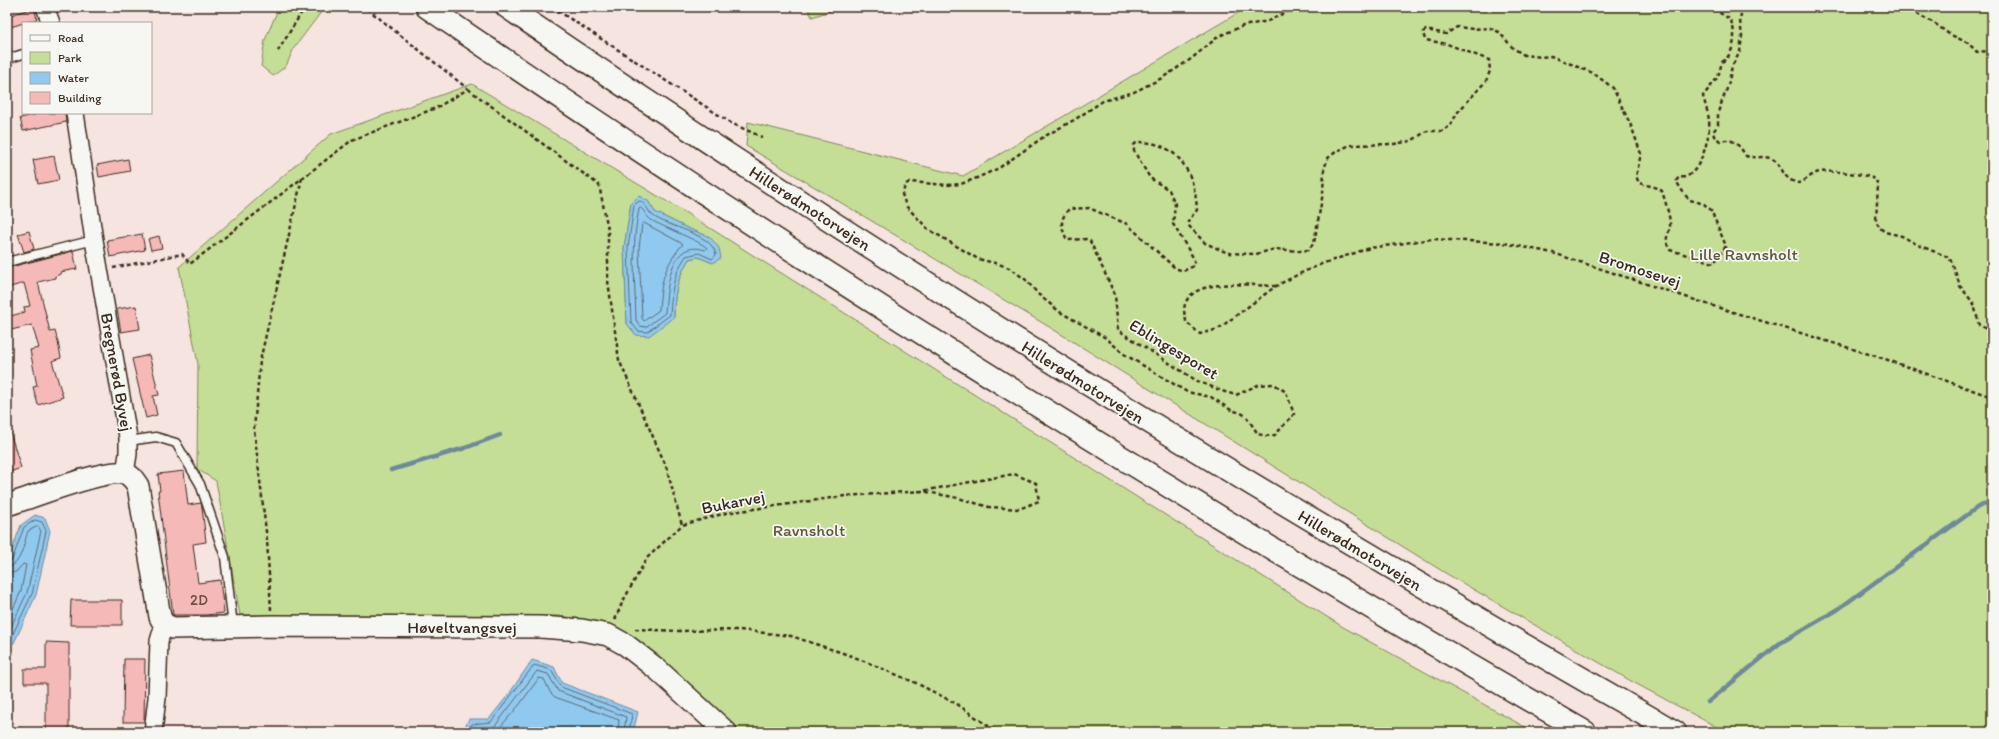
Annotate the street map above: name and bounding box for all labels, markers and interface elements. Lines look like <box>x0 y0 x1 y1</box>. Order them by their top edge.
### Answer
legend <box>22 22 152 114</box>
text: Road <box>58 31 84 45</box>
text: Park <box>58 51 82 65</box>
text: Water <box>58 71 89 85</box>
text: Building <box>58 91 102 105</box>
street label: Hillerødmotorvejen <box>746 161 875 255</box>
park label: Lille Ravnsholt <box>1690 244 1799 264</box>
street label: Bromosevej <box>1597 246 1683 292</box>
street label: Bregnerød Byvej <box>97 311 137 433</box>
street label: Eblingesporet <box>1126 315 1223 384</box>
street label: Hillerødmotorvejen <box>1018 336 1148 428</box>
street label: Bukarvej <box>700 486 766 518</box>
street label: Hillerødmotorvejen <box>1295 505 1426 595</box>
park label: Ravnsholt <box>773 520 845 540</box>
house number: 2D <box>190 591 208 609</box>
street label: Høveltvangsvej <box>407 617 517 637</box>

